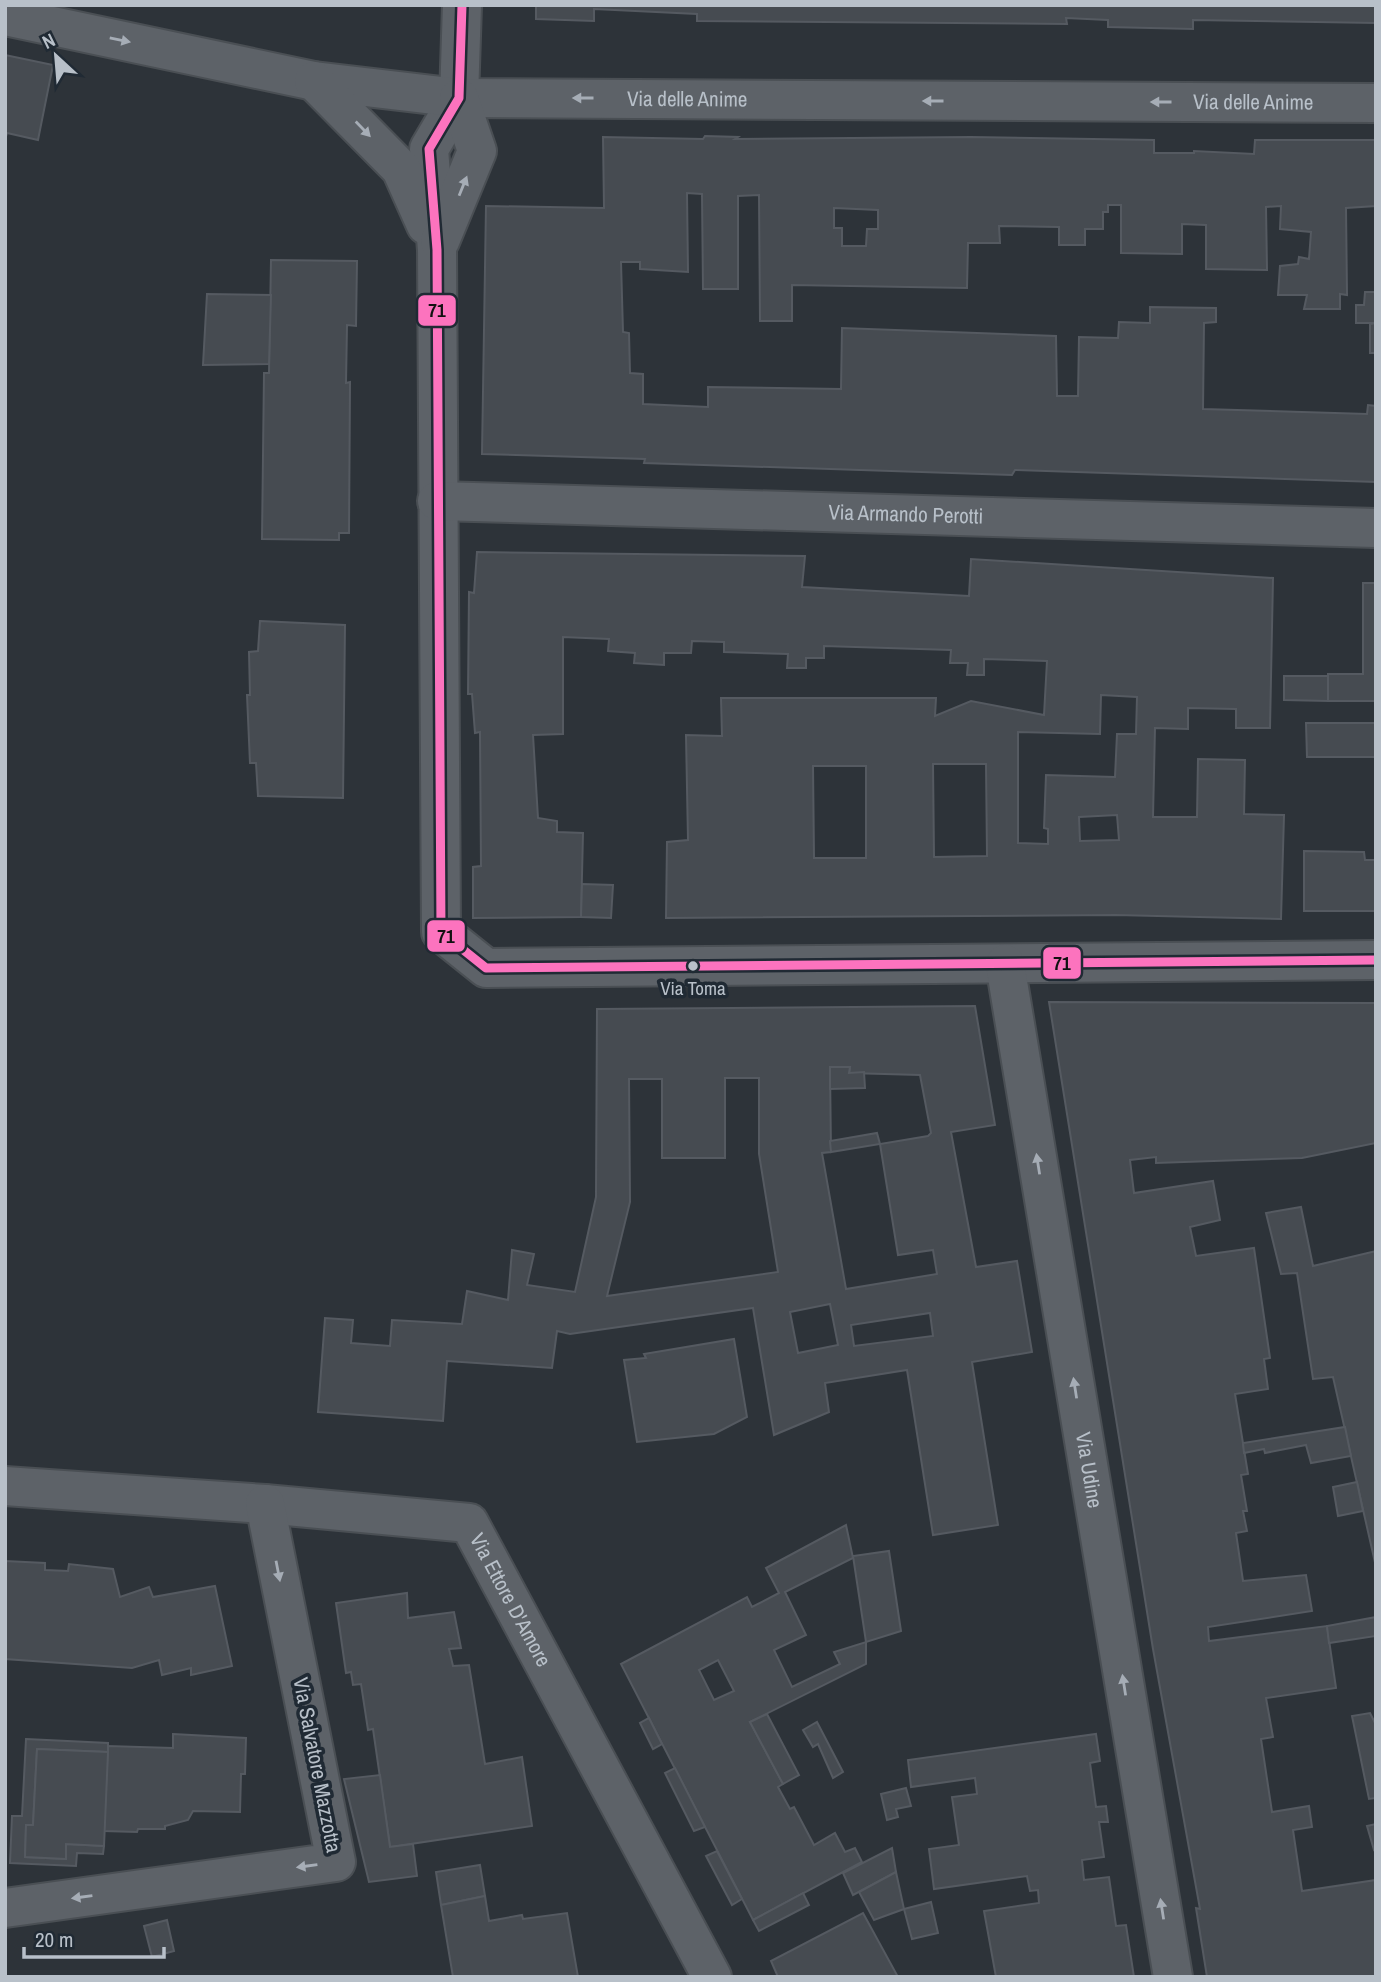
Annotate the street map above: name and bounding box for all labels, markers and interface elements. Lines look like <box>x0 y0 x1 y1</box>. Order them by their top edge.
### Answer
north arrow <box>21 21 91 91</box>
text: N <box>38 27 59 55</box>
one-way arrow <box>109 35 131 46</box>
street label: Via delle Anime <box>627 84 748 114</box>
street label: Via delle Anime <box>1193 87 1314 117</box>
one-way arrow <box>572 93 594 104</box>
one-way arrow <box>922 95 944 106</box>
one-way arrow <box>1149 96 1171 108</box>
one-way arrow <box>354 120 371 137</box>
one-way arrow <box>457 176 468 197</box>
line badge: 71 <box>417 294 457 327</box>
text: 71 <box>428 297 446 323</box>
street label: Via Armando Perotti <box>828 497 984 531</box>
line badge: 71 <box>426 919 466 953</box>
text: 71 <box>437 923 455 949</box>
line badge: 71 <box>1042 946 1082 980</box>
text: 71 <box>1053 950 1071 976</box>
marker: Via Toma <box>686 959 700 973</box>
place label: Via Toma <box>660 975 726 1001</box>
one-way arrow <box>1032 1153 1043 1175</box>
one-way arrow <box>1069 1377 1080 1399</box>
street label: Via Udine <box>1069 1430 1110 1510</box>
street label: Via Ettore D'Amore <box>463 1528 558 1672</box>
one-way arrow <box>273 1560 284 1582</box>
one-way arrow <box>1118 1674 1129 1696</box>
street label: Via Salvatore Mazzotta <box>286 1675 349 1855</box>
one-way arrow <box>296 1861 318 1872</box>
one-way arrow <box>71 1892 93 1903</box>
one-way arrow <box>1156 1898 1167 1920</box>
scale bar <box>24 1916 164 1960</box>
text: 20 m <box>35 1925 73 1954</box>

